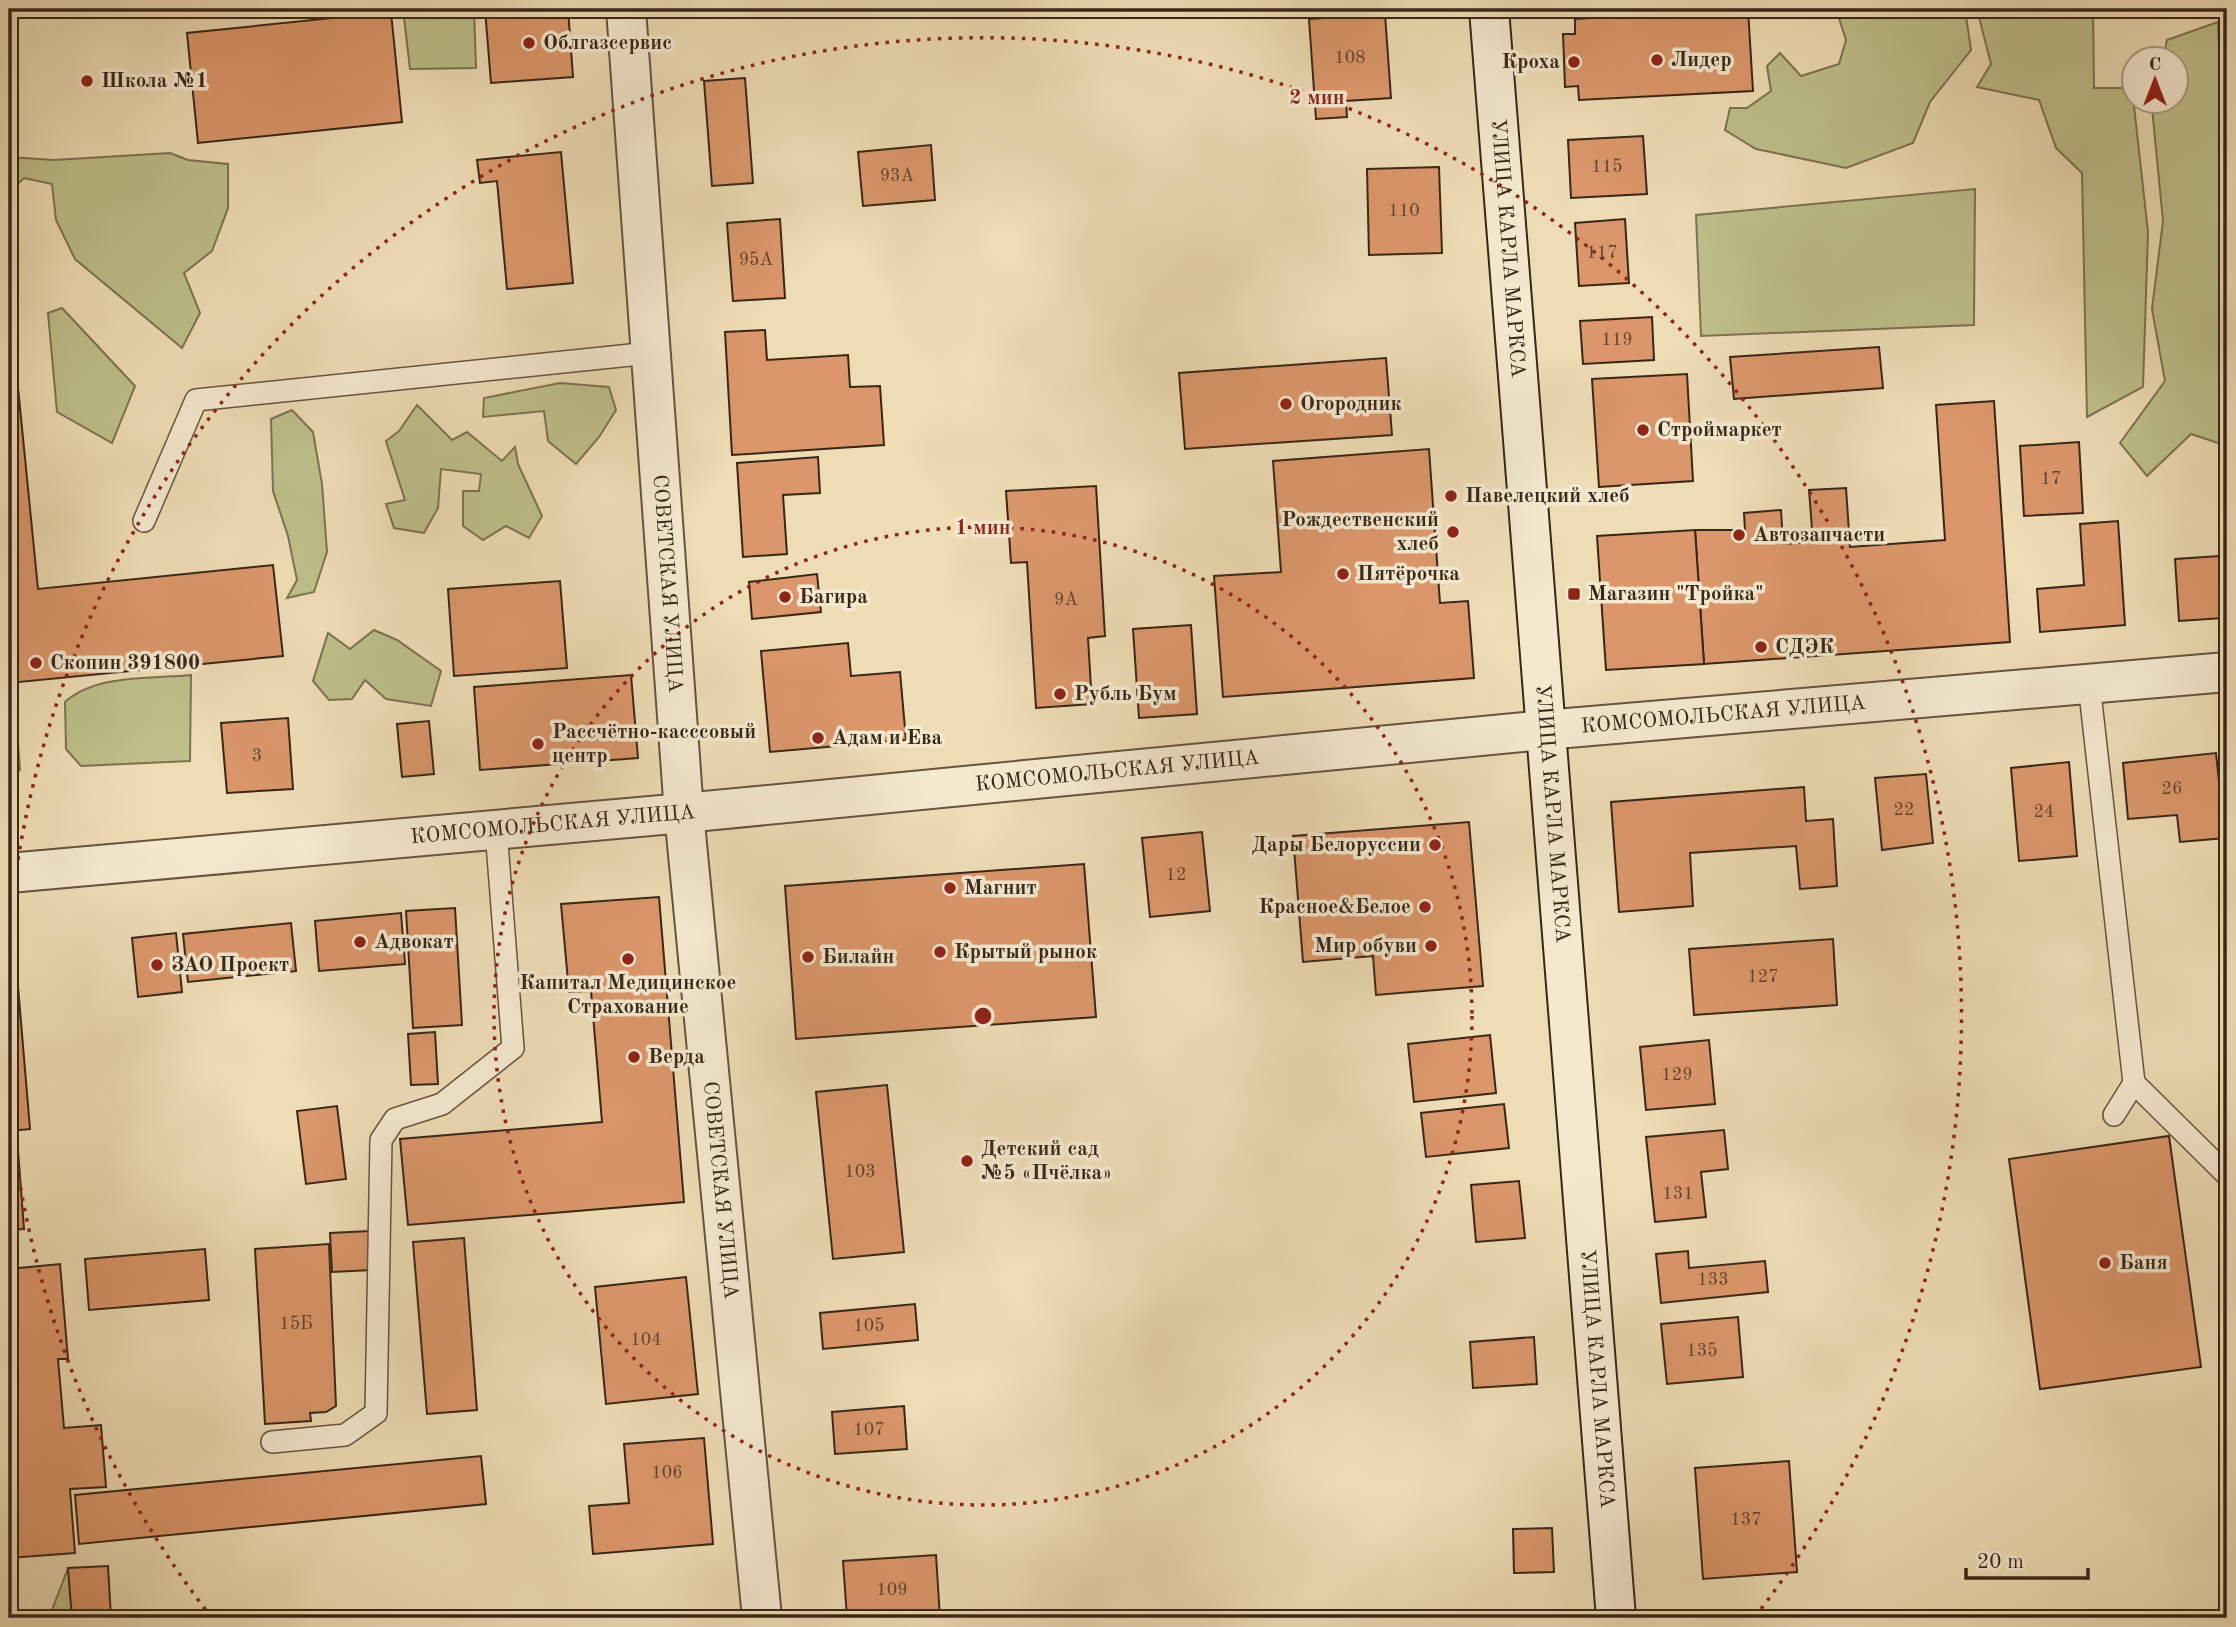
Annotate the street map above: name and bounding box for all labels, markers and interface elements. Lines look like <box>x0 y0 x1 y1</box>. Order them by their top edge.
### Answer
place label: Облгазсервис <box>543 33 672 54</box>
marker: Облгазсервис <box>521 35 537 51</box>
north arrow <box>2120 46 2190 116</box>
house number: 108 <box>1334 49 1366 67</box>
place label: Лидер <box>1671 50 1732 71</box>
place label: Кроха <box>1502 52 1560 73</box>
marker: Лидер <box>1649 52 1665 68</box>
marker: Кроха <box>1566 54 1582 70</box>
text: С <box>2149 56 2161 75</box>
place label: Школа №1 <box>101 71 208 92</box>
marker: Школа №1 <box>79 73 95 89</box>
text: 2 мин <box>1289 88 1345 109</box>
street label: УЛИЦА КАРЛА МАРКСА <box>1487 118 1529 379</box>
house number: 115 <box>1591 158 1623 176</box>
house number: 93А <box>880 167 915 185</box>
house number: 110 <box>1388 202 1420 220</box>
house number: 117 <box>1586 244 1618 262</box>
house number: 95А <box>739 251 774 269</box>
house number: 119 <box>1601 331 1633 349</box>
place label: Огородник <box>1300 394 1402 415</box>
marker: Огородник <box>1278 396 1294 412</box>
place label: Строймаркет <box>1657 420 1782 441</box>
marker: Строймаркет <box>1635 422 1651 438</box>
house number: 17 <box>2041 470 2061 488</box>
street label: СОВЕТСКАЯ УЛИЦА <box>649 474 686 693</box>
place label: Павелецкий хлеб <box>1465 486 1630 507</box>
marker: Павелецкий хлеб <box>1443 488 1459 504</box>
place label: Рождественский хлеб <box>1282 510 1439 555</box>
text: 1 мин <box>955 518 1011 539</box>
marker: Рождественский хлеб <box>1445 524 1461 540</box>
place label: Автозапчасти <box>1753 525 1885 546</box>
marker: Автозапчасти <box>1731 527 1747 543</box>
place label: Пятёрочка <box>1357 564 1460 585</box>
marker: Пятёрочка <box>1335 566 1351 582</box>
place label: Магазин "Тройка" <box>1588 584 1764 605</box>
marker: Магазин "Тройка" <box>1566 586 1582 602</box>
place label: Багира <box>799 587 868 608</box>
marker: Багира <box>777 589 793 605</box>
house number: 9А <box>1054 591 1078 609</box>
place label: СДЭК <box>1775 637 1834 658</box>
marker: СДЭК <box>1753 639 1769 655</box>
place label: Скопин 391800 <box>50 653 200 674</box>
marker: Скопин 391800 <box>28 655 44 671</box>
street label: УЛИЦА КАРЛА МАРКСА <box>1532 683 1573 944</box>
place label: Рубль Бум <box>1074 684 1177 705</box>
marker: Рубль Бум <box>1052 686 1068 702</box>
street label: КОМСОМОЛЬСКАЯ УЛИЦА <box>1580 692 1867 737</box>
place label: Рассчётно-касссовый центр <box>552 722 756 767</box>
place label: Адам и Ева <box>832 728 943 749</box>
marker: Адам и Ева <box>810 730 826 746</box>
marker: Рассчётно-касссовый центр <box>530 736 546 752</box>
house number: 3 <box>252 747 262 765</box>
street label: КОМСОМОЛЬСКАЯ УЛИЦА <box>974 747 1260 795</box>
house number: 26 <box>2162 780 2182 798</box>
street label: КОМСОМОЛЬСКАЯ УЛИЦА <box>410 801 696 848</box>
house number: 22 <box>1894 801 1914 819</box>
house number: 24 <box>2034 803 2054 821</box>
place label: Дары Белоруссии <box>1252 835 1421 856</box>
marker: Дары Белоруссии <box>1427 837 1443 853</box>
house number: 12 <box>1166 866 1186 884</box>
place label: Магнит <box>964 878 1037 899</box>
marker: Магнит <box>942 880 958 896</box>
place label: Красное&Белое <box>1258 897 1411 918</box>
marker: Красное&Белое <box>1417 899 1433 915</box>
place label: Адвокат <box>374 932 454 953</box>
marker: Адвокат <box>352 934 368 950</box>
place label: Мир обуви <box>1314 936 1417 957</box>
marker: Мир обуви <box>1423 938 1439 954</box>
place label: Крытый рынок <box>954 942 1097 963</box>
marker: Крытый рынок <box>932 944 948 960</box>
place label: Билайн <box>822 947 895 968</box>
marker: Билайн <box>800 949 816 965</box>
marker: Капитал Медицинское Страхование <box>620 951 636 967</box>
place label: ЗАО Проект <box>171 955 289 976</box>
marker: ЗАО Проект <box>149 957 165 973</box>
house number: 127 <box>1747 968 1779 986</box>
place label: Капитал Медицинское Страхование <box>520 973 736 1018</box>
centre of rings <box>971 1004 995 1028</box>
place label: Верда <box>648 1047 705 1068</box>
marker: Верда <box>626 1049 642 1065</box>
house number: 129 <box>1661 1066 1693 1084</box>
street label: СОВЕТСКАЯ УЛИЦА <box>700 1080 742 1300</box>
place label: Детский сад №5 «Пчёлка» <box>981 1139 1112 1184</box>
marker: Детский сад №5 «Пчёлка» <box>959 1153 975 1169</box>
house number: 103 <box>844 1163 876 1181</box>
house number: 131 <box>1662 1185 1694 1203</box>
street label: УЛИЦА КАРЛА МАРКСА <box>1576 1248 1618 1509</box>
place label: Баня <box>2119 1253 2168 1274</box>
marker: Баня <box>2097 1255 2113 1271</box>
house number: 133 <box>1697 1271 1729 1289</box>
house number: 15Б <box>279 1315 313 1333</box>
house number: 105 <box>853 1317 885 1335</box>
house number: 104 <box>630 1331 662 1349</box>
house number: 135 <box>1686 1342 1718 1360</box>
house number: 107 <box>853 1421 885 1439</box>
house number: 106 <box>651 1464 683 1482</box>
house number: 137 <box>1730 1511 1762 1529</box>
scale bar <box>1966 1536 2089 1580</box>
text: 20 m <box>1977 1552 2024 1573</box>
house number: 109 <box>876 1581 908 1599</box>

